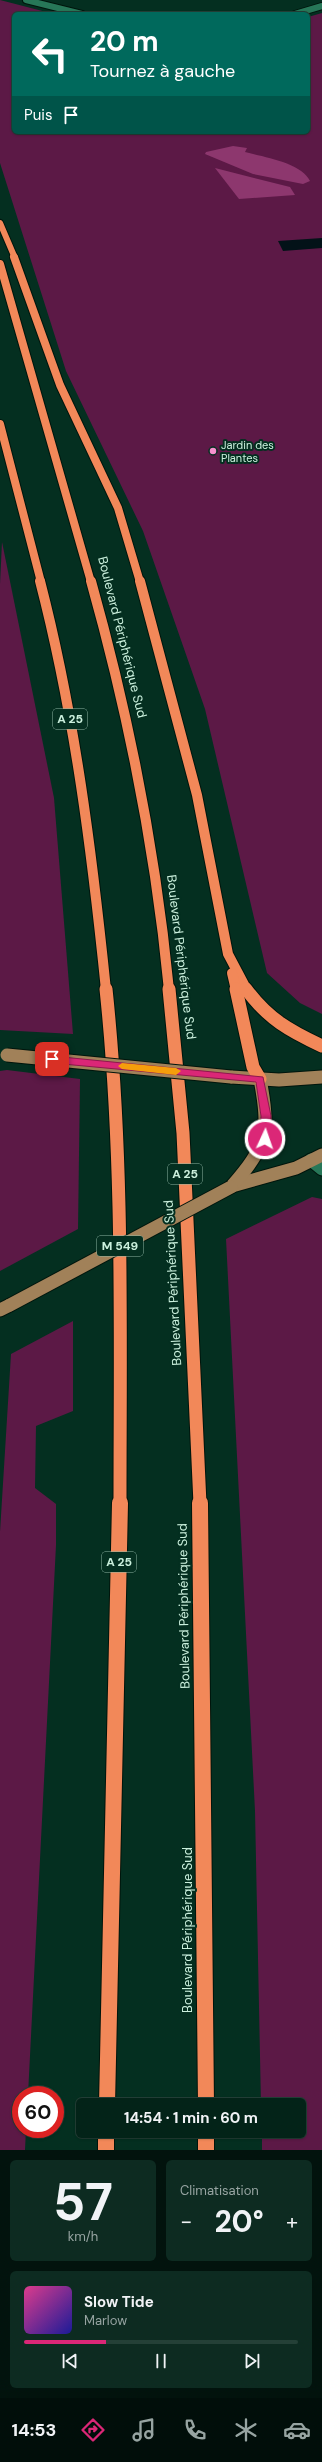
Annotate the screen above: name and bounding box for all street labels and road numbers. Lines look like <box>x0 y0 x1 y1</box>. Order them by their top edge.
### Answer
street label: Boulevard Périphérique Sud <box>94 555 151 720</box>
road number: A 25 <box>53 709 87 729</box>
street label: Boulevard Périphérique Sud <box>163 874 200 1040</box>
road number: A 25 <box>168 1164 202 1184</box>
street label: Boulevard Périphérique Sud <box>160 1200 185 1366</box>
road number: M 549 <box>97 1236 143 1256</box>
street label: Boulevard Périphérique Sud <box>174 1523 193 1689</box>
road number: A 25 <box>102 1552 136 1572</box>
street label: Boulevard Périphérique Sud <box>179 1847 196 2013</box>

